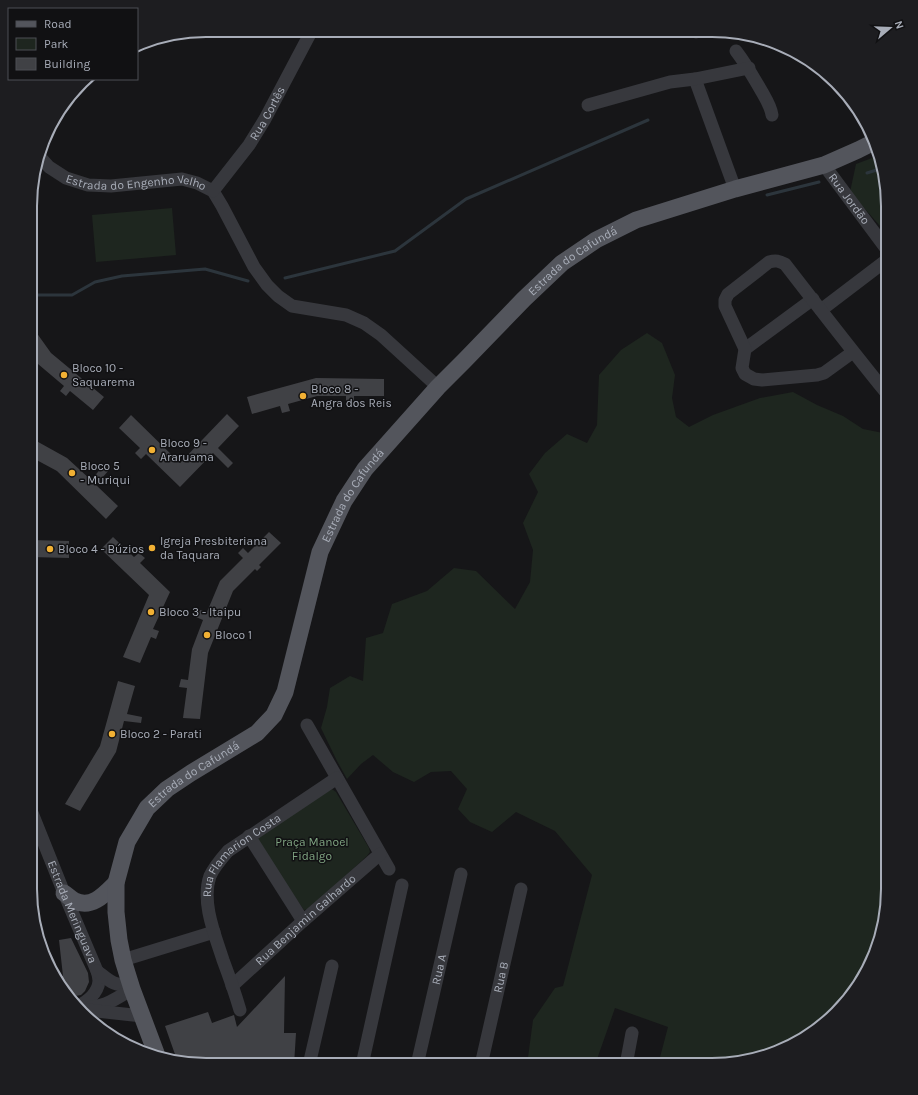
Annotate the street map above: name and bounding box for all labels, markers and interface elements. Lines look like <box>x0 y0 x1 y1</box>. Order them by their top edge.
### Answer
legend <box>8 8 138 80</box>
north arrow <box>870 8 910 48</box>
text: Road <box>44 17 72 31</box>
text: N <box>892 19 906 31</box>
text: Park <box>44 37 69 51</box>
text: Building <box>44 57 91 71</box>
street label: Rua Cortês <box>247 84 288 143</box>
street label: Rua Jordão <box>826 170 873 227</box>
street label: Estrada do Engenho Velho <box>64 171 209 193</box>
street label: Estrada do Cafundá <box>525 224 620 298</box>
place label: Bloco 10 - Saquarema <box>72 361 135 389</box>
marker: Bloco 10 - Saquarema <box>59 370 69 380</box>
place label: Bloco 8 - Angra dos Reis <box>311 382 392 410</box>
marker: Bloco 8 - Angra dos Reis <box>298 391 308 401</box>
place label: Bloco 9 - Araruama <box>160 436 214 464</box>
marker: Bloco 9 - Araruama <box>147 445 157 455</box>
street label: Estrada do Cafundá <box>319 446 387 544</box>
place label: Bloco 5 - Muriqui <box>80 459 130 487</box>
marker: Bloco 5 - Muriqui <box>67 468 77 478</box>
place label: Igreja Presbiteriana da Taquara <box>160 534 267 562</box>
place label: Bloco 4 - Búzios <box>58 542 144 556</box>
marker: Igreja Presbiteriana da Taquara <box>147 543 157 553</box>
marker: Bloco 4 - Búzios <box>45 544 55 554</box>
place label: Bloco 3 - Itaipu <box>159 605 241 619</box>
marker: Bloco 3 - Itaipu <box>146 607 156 617</box>
place label: Bloco 1 <box>215 628 252 642</box>
marker: Bloco 1 <box>202 630 212 640</box>
place label: Bloco 2 - Parati <box>120 727 202 741</box>
marker: Bloco 2 - Parati <box>107 729 117 739</box>
street label: Estrada do Cafundá <box>145 738 242 810</box>
street label: Rua Flamarion Costa <box>200 811 283 897</box>
park label: Praça Manoel Fidalgo <box>275 835 349 863</box>
street label: Estrada Meringuava <box>45 858 100 965</box>
street label: Rua Benjamin Galhardo <box>252 871 359 968</box>
street label: Rua A <box>429 953 449 986</box>
street label: Rua B <box>491 960 511 994</box>

